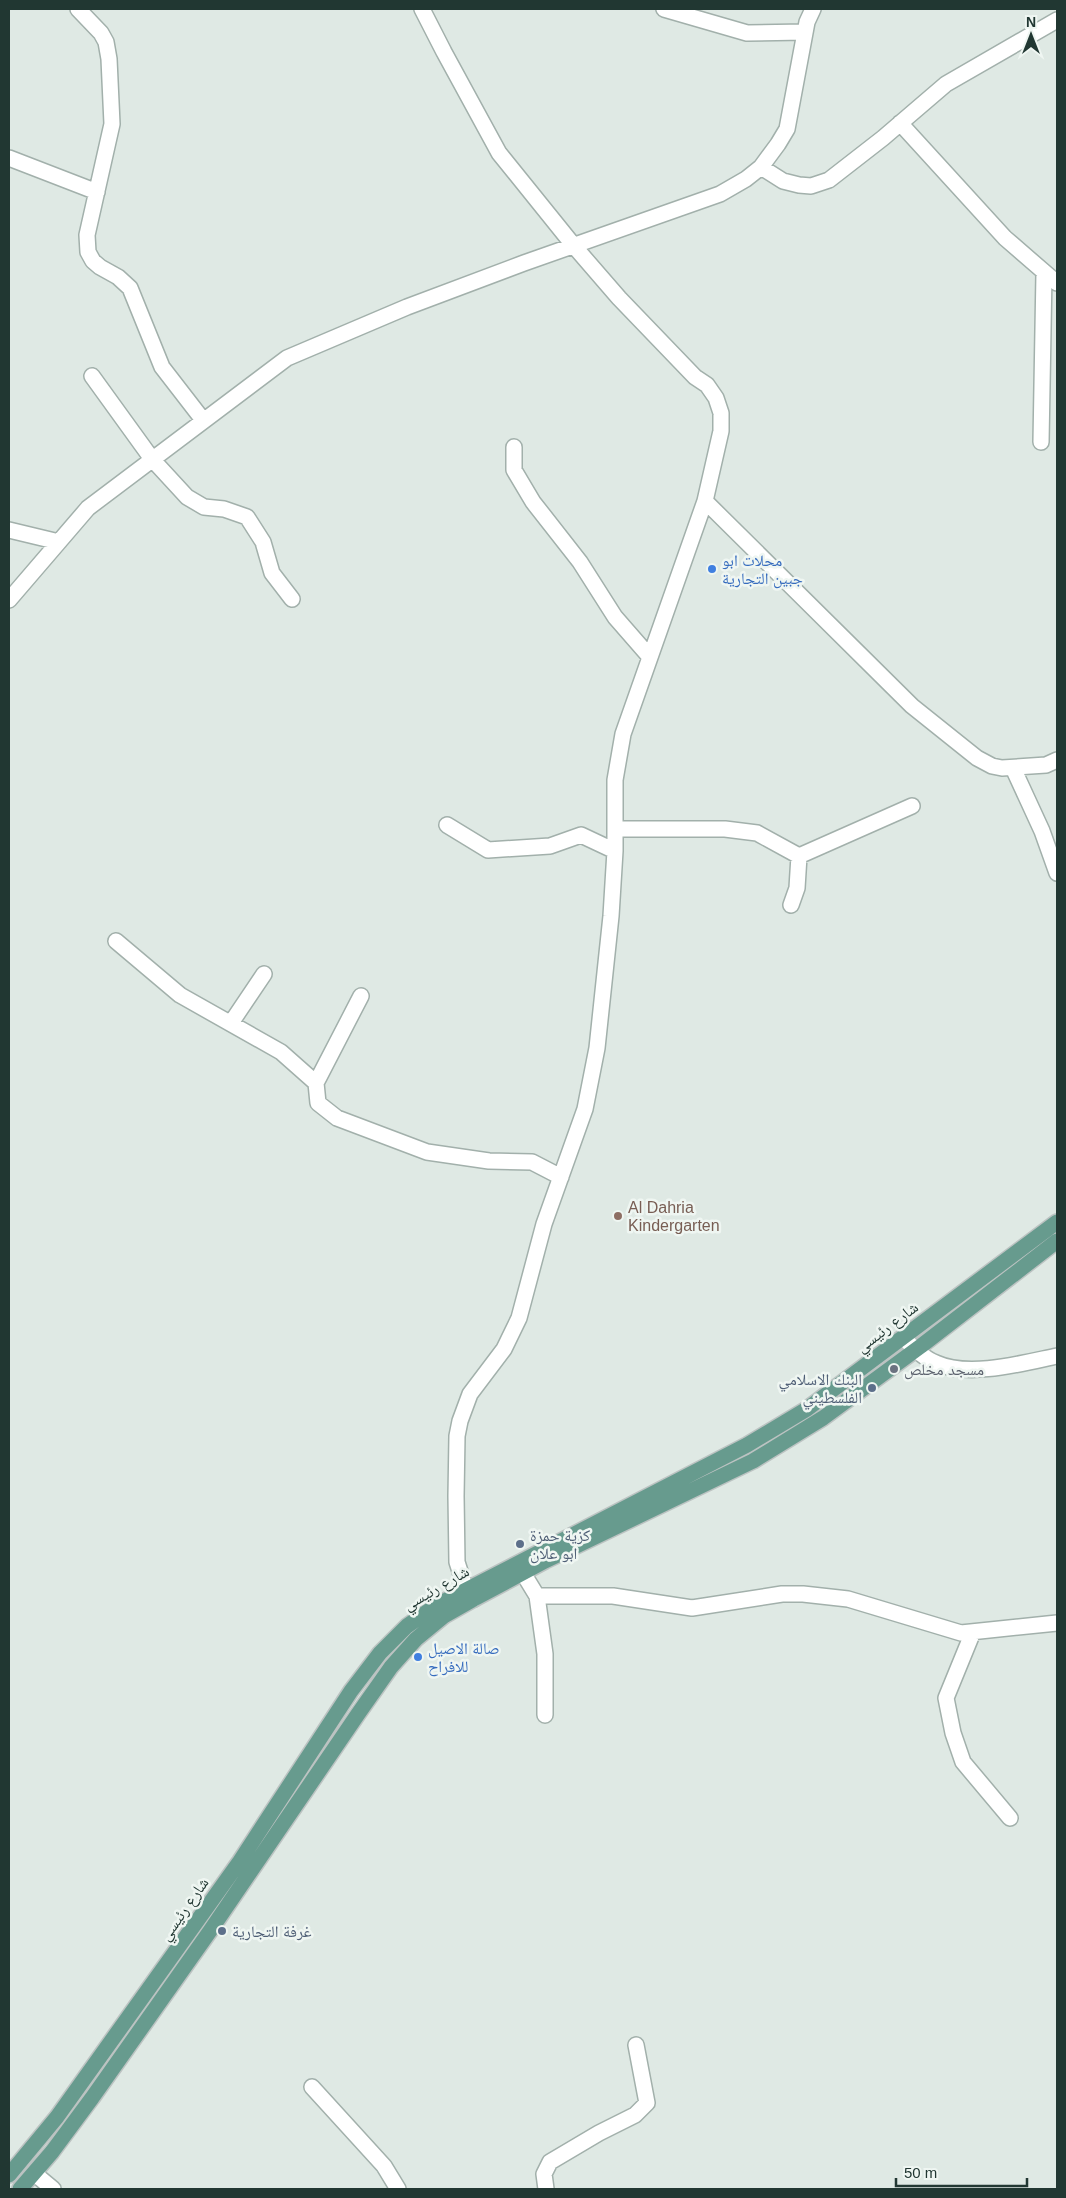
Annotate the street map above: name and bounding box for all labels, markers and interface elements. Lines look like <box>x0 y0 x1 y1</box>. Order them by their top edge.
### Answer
north arrow <box>1006 10 1056 60</box>
text: N <box>1026 14 1036 30</box>
place label: محلات ابو جبين التجارية <box>722 552 803 589</box>
marker: محلات ابو جبين التجارية <box>706 563 718 575</box>
place label: Al Dahria Kindergarten <box>628 1199 720 1234</box>
marker: Al Dahria Kindergarten <box>612 1210 624 1222</box>
street label: شارع رئيسي <box>853 1298 924 1359</box>
place label: مسجد مخلص <box>904 1361 984 1380</box>
marker: مسجد مخلص <box>888 1363 900 1375</box>
place label: البنك الاسلامي الفلسطيني <box>779 1371 862 1410</box>
marker: البنك الاسلامي الفلسطيني <box>866 1382 878 1394</box>
place label: كزية حمزة ابو علان <box>530 1527 590 1564</box>
marker: كزية حمزة ابو علان <box>514 1538 526 1550</box>
street label: شارع رئيسي <box>400 1562 474 1617</box>
place label: صالة الاصيل للافراح <box>428 1640 500 1677</box>
marker: صالة الاصيل للافراح <box>412 1651 424 1663</box>
street label: شارع رئيسي <box>156 1874 215 1946</box>
place label: غرفة التجارية <box>232 1923 312 1941</box>
marker: غرفة التجارية <box>216 1925 228 1937</box>
scale bar <box>896 2156 1027 2188</box>
text: 50 m <box>904 2164 937 2181</box>

